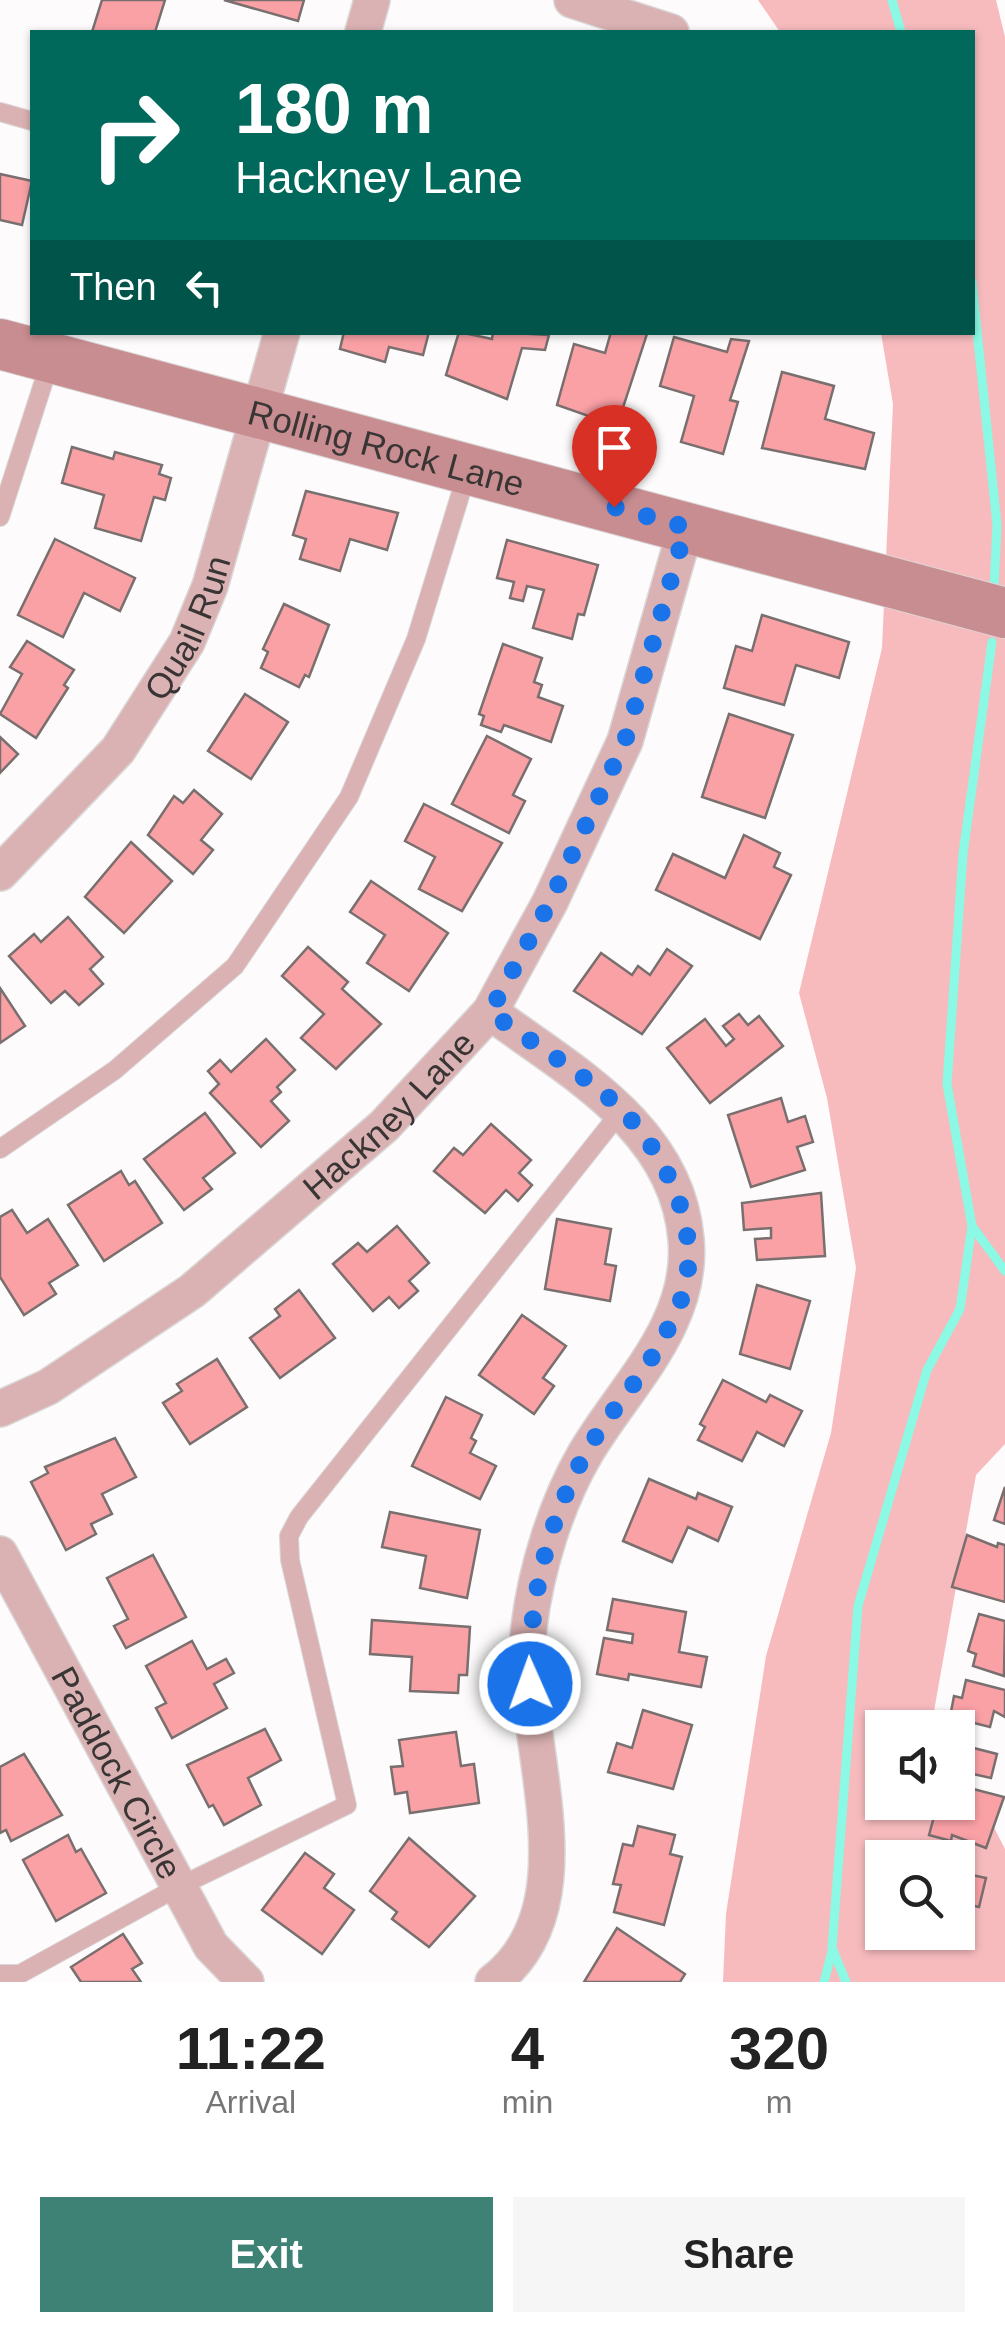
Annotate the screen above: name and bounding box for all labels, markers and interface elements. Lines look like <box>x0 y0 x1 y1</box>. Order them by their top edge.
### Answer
icon: right <box>70 70 200 200</box>
text: 180 m <box>235 70 433 148</box>
text: Hackney Lane <box>235 152 523 203</box>
icon: left <box>177 260 232 315</box>
text: Then <box>70 266 157 308</box>
street label: Rolling Rock Lane <box>244 392 529 503</box>
pin <box>572 405 657 508</box>
icon: arrive <box>587 420 642 475</box>
street label: Quail Run <box>136 551 237 707</box>
street label: Hackney Lane <box>295 1023 482 1207</box>
position arrow <box>478 1632 582 1736</box>
street label: Paddock Circle <box>45 1659 191 1885</box>
map controls <box>865 1710 975 1950</box>
button: sound <box>865 1710 975 1820</box>
button: search <box>865 1840 975 1950</box>
text: 11:22 <box>176 2015 326 2082</box>
text: 4 <box>511 2015 544 2082</box>
text: 320 <box>729 2015 829 2082</box>
text: Arrival <box>206 2084 296 2120</box>
text: min <box>502 2084 553 2120</box>
text: m <box>766 2084 792 2120</box>
button: Exit <box>40 2197 493 2312</box>
button: Share <box>513 2197 965 2312</box>

